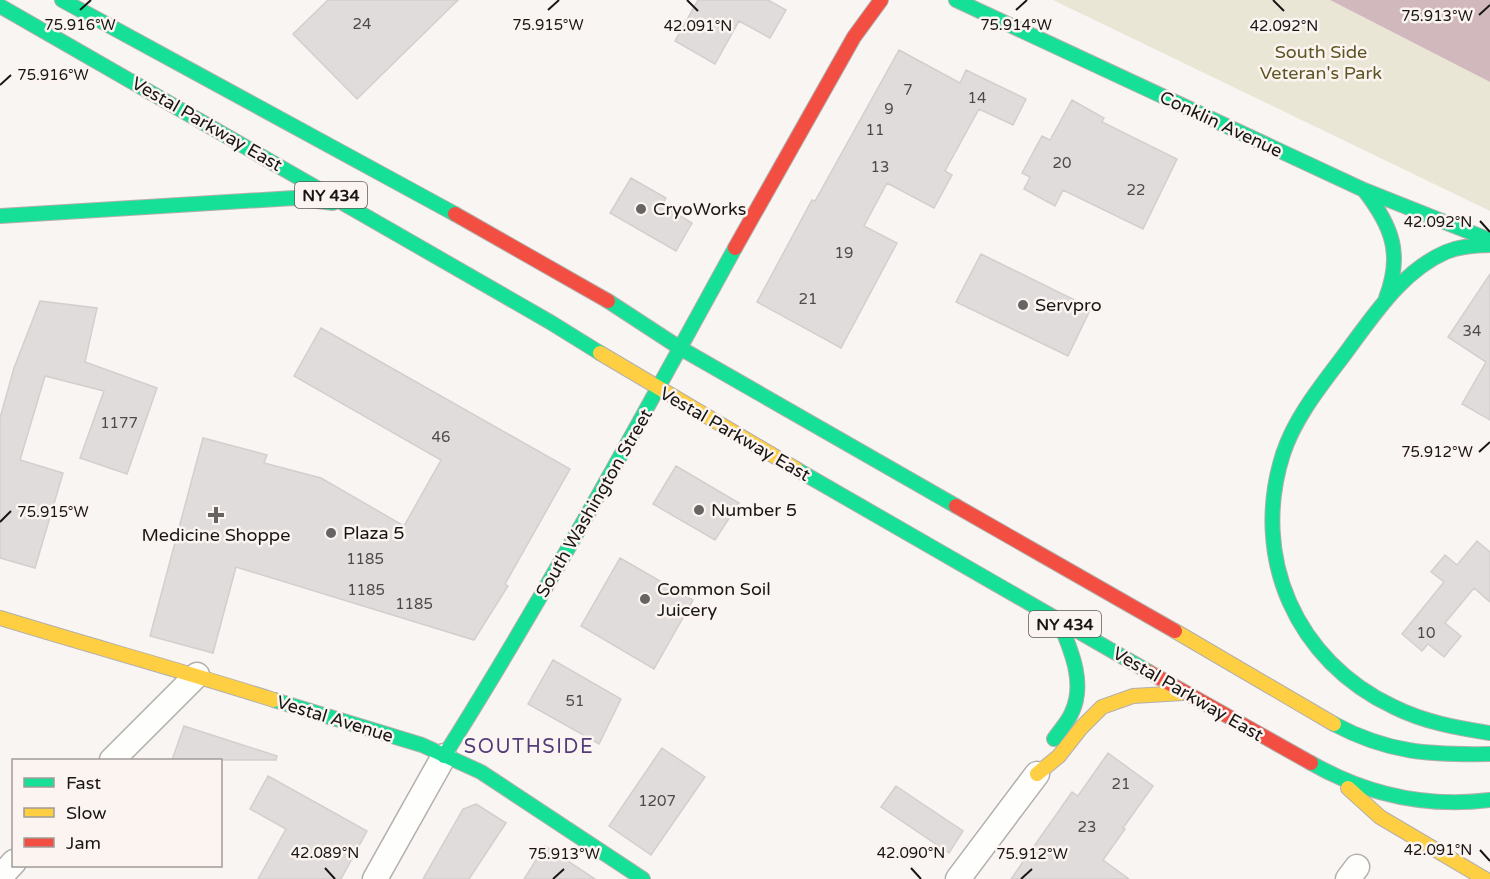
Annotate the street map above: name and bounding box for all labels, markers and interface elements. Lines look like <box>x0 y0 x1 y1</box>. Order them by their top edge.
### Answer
text: 75.913°W <box>1401 7 1473 25</box>
house number: 24 <box>353 15 371 33</box>
text: 75.916°W <box>44 16 116 34</box>
text: 75.915°W <box>512 16 584 34</box>
text: 75.914°W <box>980 16 1052 34</box>
text: 42.091°N <box>664 17 732 35</box>
text: 42.092°N <box>1250 17 1318 35</box>
park label: South Side Veteran's Park <box>1260 41 1382 84</box>
text: 75.916°W <box>17 66 89 84</box>
street label: Vestal Parkway East <box>128 72 286 176</box>
house number: 7 <box>903 81 913 99</box>
street label: Conklin Avenue <box>1156 86 1286 162</box>
house number: 14 <box>968 89 986 107</box>
house number: 9 <box>884 100 894 118</box>
house number: 11 <box>866 121 884 139</box>
house number: 20 <box>1053 154 1071 172</box>
house number: 13 <box>871 158 889 176</box>
house number: 22 <box>1127 181 1145 199</box>
road number: NY 434 <box>295 182 367 208</box>
place label: CryoWorks <box>653 198 746 220</box>
marker: CryoWorks <box>634 202 648 216</box>
text: 42.092°N <box>1404 213 1472 231</box>
house number: 19 <box>835 244 853 262</box>
house number: 21 <box>799 290 817 308</box>
place label: Servpro <box>1035 294 1102 316</box>
marker: Servpro <box>1016 298 1030 312</box>
house number: 34 <box>1463 322 1481 340</box>
street label: Vestal Parkway East <box>656 382 814 486</box>
street label: South Washington Street <box>531 405 657 601</box>
house number: 1177 <box>100 414 138 432</box>
house number: 46 <box>432 428 450 446</box>
text: 75.912°W <box>1401 443 1473 461</box>
place label: Number 5 <box>711 499 797 521</box>
text: 75.915°W <box>17 503 89 521</box>
marker: Number 5 <box>692 503 706 517</box>
marker: Medicine Shoppe <box>209 508 223 522</box>
place label: Plaza 5 <box>343 522 405 544</box>
place label: Medicine Shoppe <box>142 524 290 546</box>
marker: Plaza 5 <box>324 526 338 540</box>
house number: 1185 <box>346 550 384 568</box>
place label: Common Soil Juicery <box>657 578 771 621</box>
house number: 1185 <box>347 581 385 599</box>
marker: Common Soil Juicery <box>638 592 652 606</box>
house number: 1185 <box>395 595 433 613</box>
road number: NY 434 <box>1029 611 1101 637</box>
house number: 10 <box>1417 624 1435 642</box>
street label: Vestal Parkway East <box>1109 642 1267 746</box>
street label: Vestal Avenue <box>274 691 396 747</box>
house number: 51 <box>566 692 584 710</box>
district label: SOUTHSIDE <box>464 735 594 759</box>
legend <box>12 759 222 867</box>
text: Fast <box>66 772 101 794</box>
house number: 21 <box>1112 775 1130 793</box>
house number: 1207 <box>638 792 676 810</box>
text: Slow <box>66 802 107 824</box>
house number: 23 <box>1078 818 1096 836</box>
text: Jam <box>66 832 101 854</box>
text: 42.091°N <box>1404 841 1472 859</box>
text: 42.089°N <box>291 844 359 862</box>
text: 42.090°N <box>877 844 945 862</box>
text: 75.913°W <box>528 845 600 863</box>
text: 75.912°W <box>996 845 1068 863</box>

